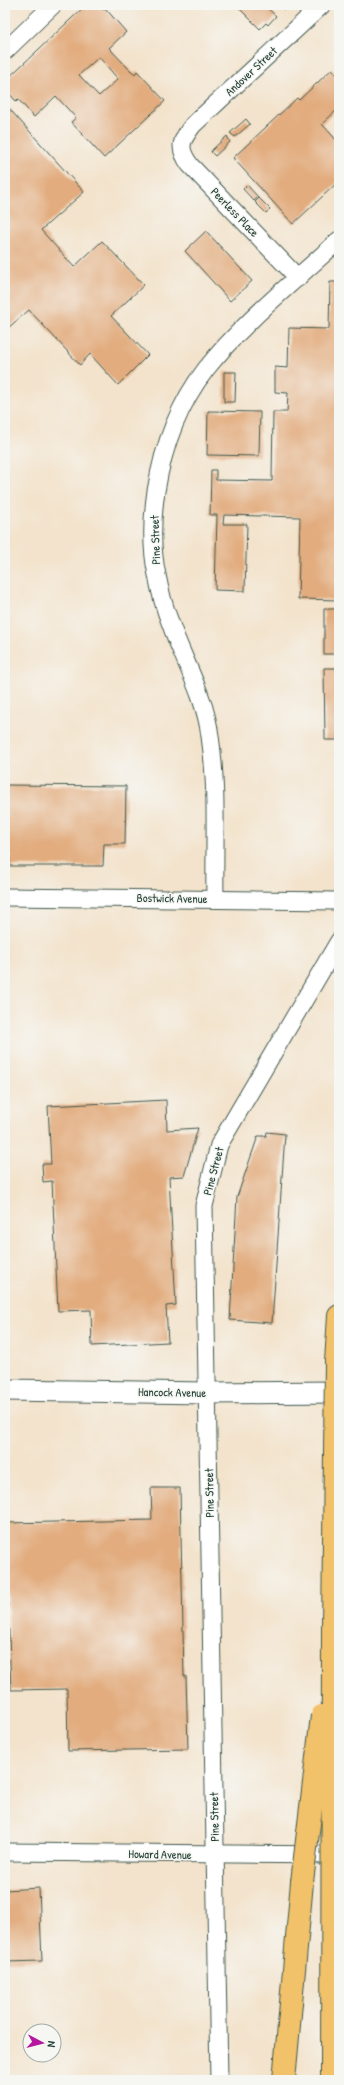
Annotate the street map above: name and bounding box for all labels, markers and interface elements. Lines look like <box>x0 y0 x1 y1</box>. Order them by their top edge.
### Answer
street label: Andover Street <box>221 42 281 100</box>
street label: Peerless Place <box>207 183 263 241</box>
street label: Pine Street <box>146 514 164 565</box>
street label: Bostwick Avenue <box>136 889 208 907</box>
street label: Pine Street <box>198 1144 228 1197</box>
street label: Hancock Avenue <box>138 1383 206 1401</box>
street label: Pine Street <box>200 1467 218 1518</box>
street label: Pine Street <box>205 1791 223 1842</box>
street label: Howard Avenue <box>128 1845 192 1863</box>
north arrow <box>22 2023 62 2063</box>
text: N <box>45 2040 59 2048</box>

